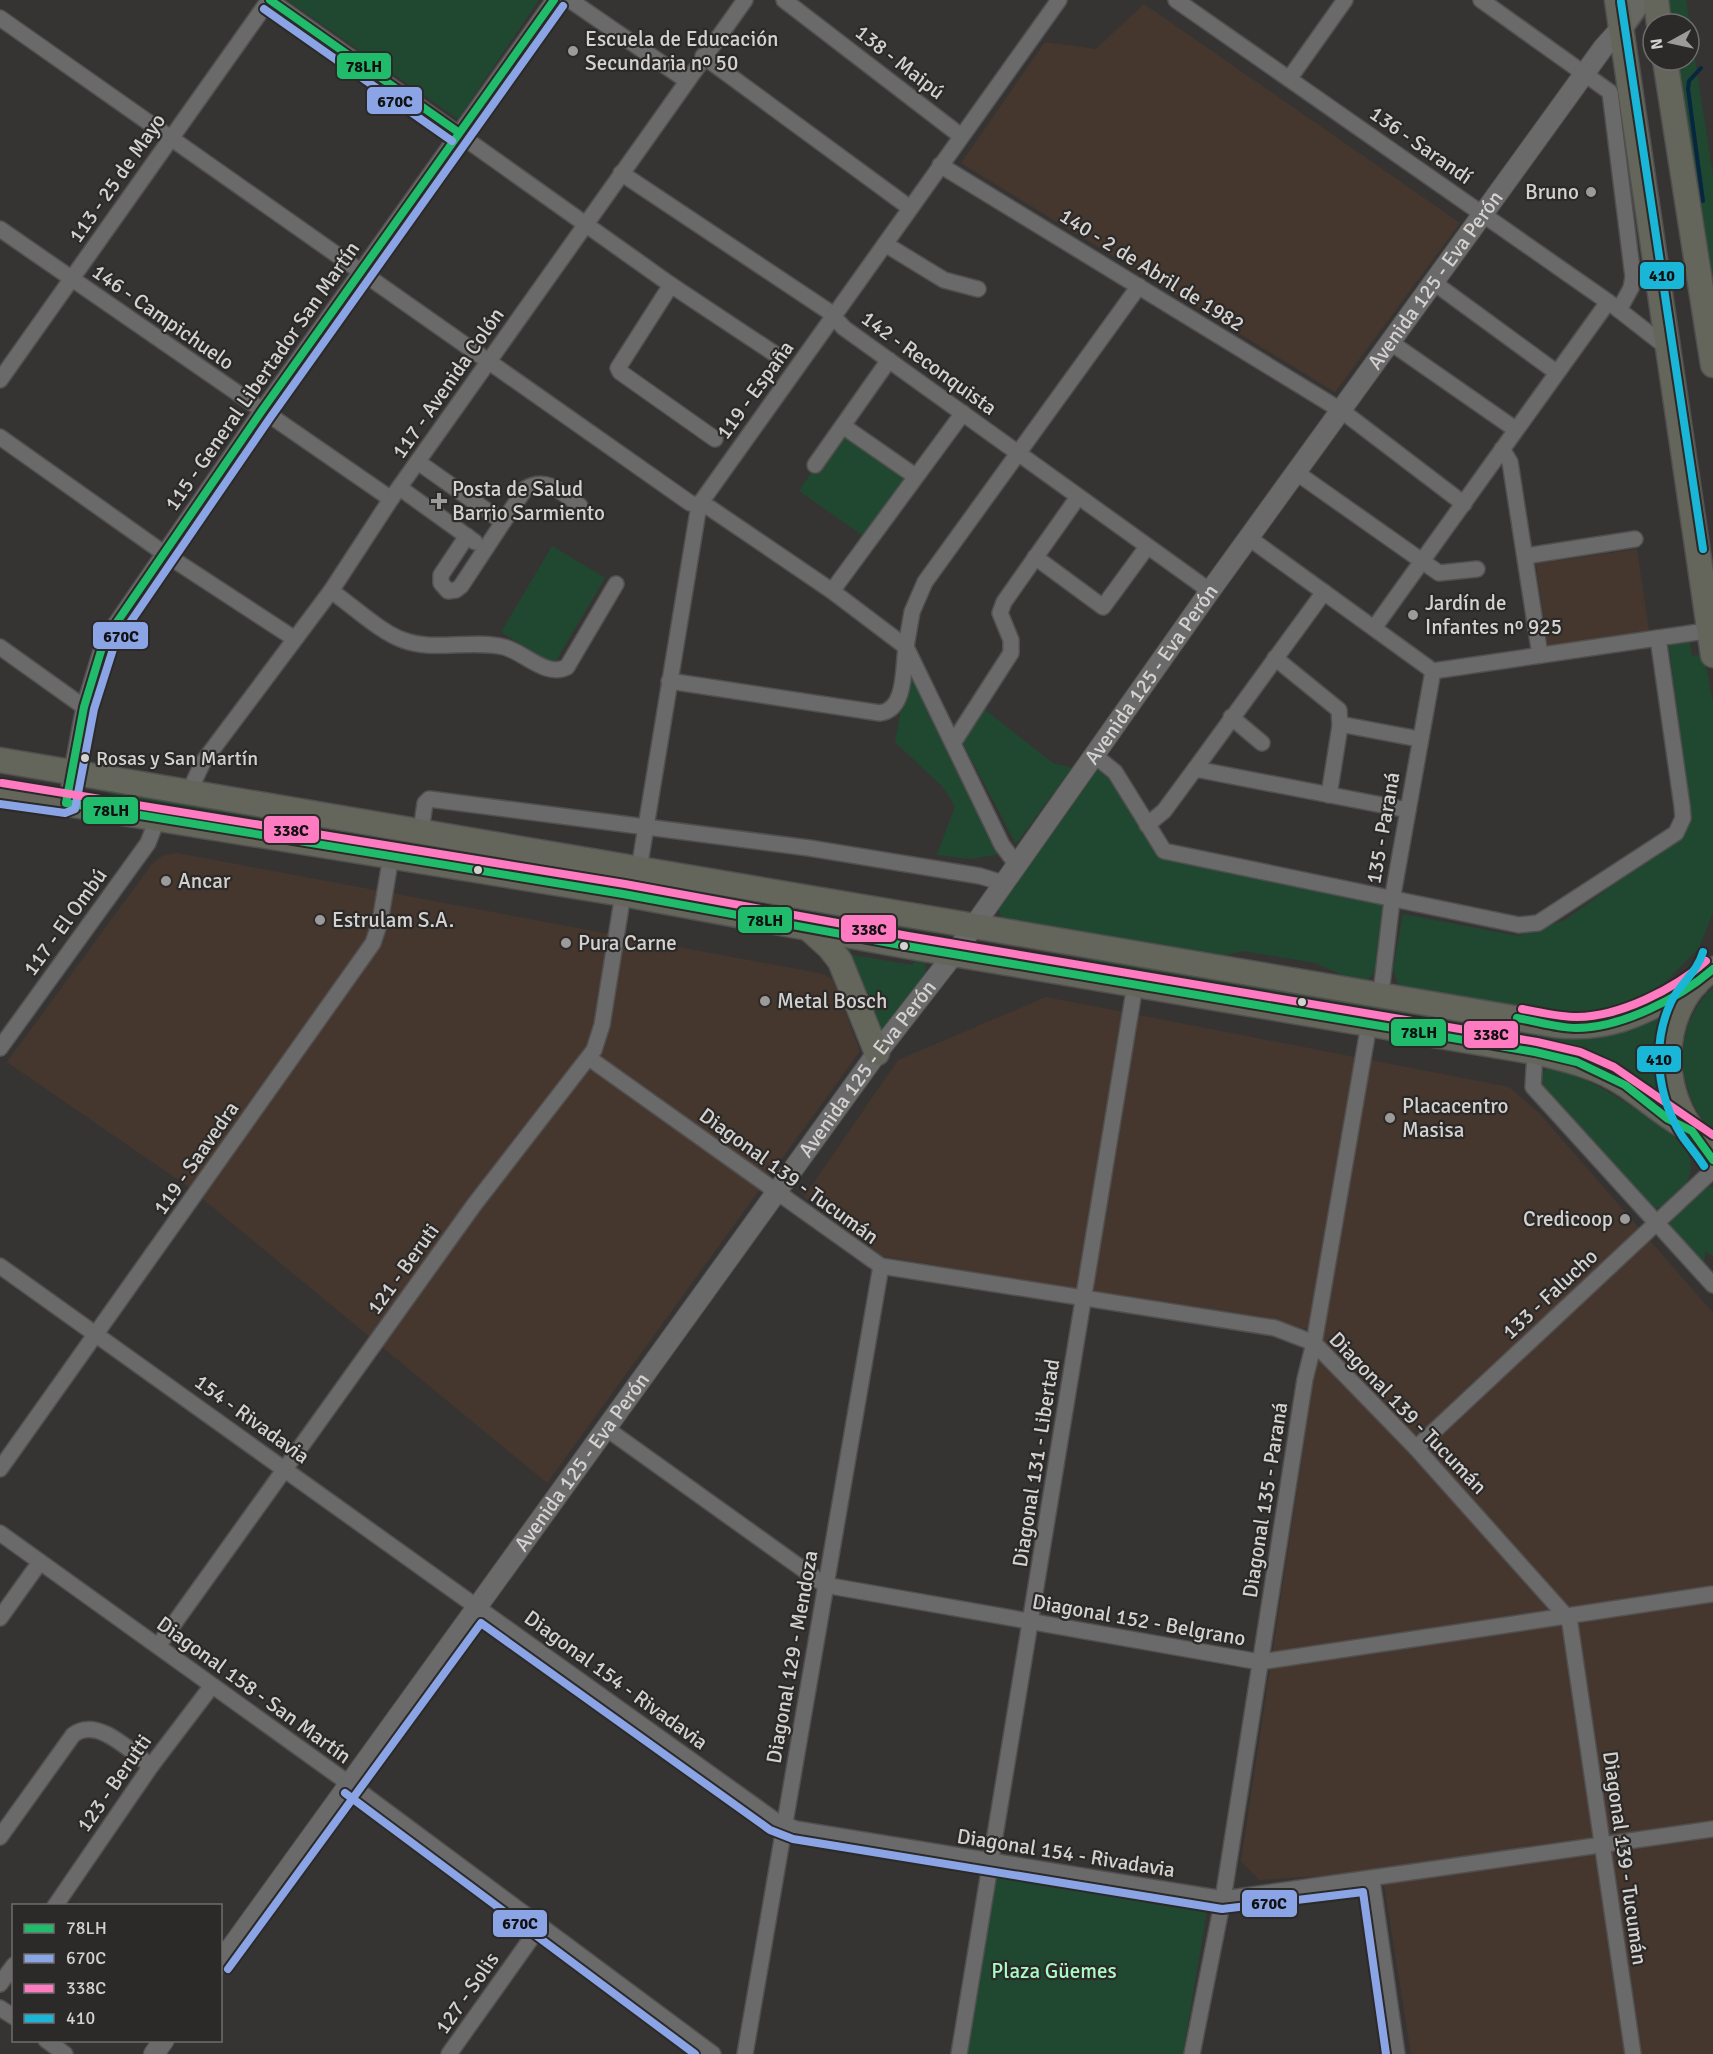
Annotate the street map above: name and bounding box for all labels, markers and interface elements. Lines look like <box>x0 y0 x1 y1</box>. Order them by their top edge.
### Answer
north arrow <box>1641 12 1701 72</box>
street label: 138 - Maipú <box>850 19 950 105</box>
place label: Escuela de Educación Secundaria nº 50 <box>585 26 779 76</box>
text: N <box>1646 37 1668 51</box>
marker: Escuela de Educación Secundaria nº 50 <box>566 44 580 58</box>
line badge: 78LH <box>336 52 392 80</box>
text: 78LH <box>346 57 382 77</box>
line badge: 670C <box>366 86 423 115</box>
text: 670C <box>377 92 413 112</box>
street label: 136 - Sarandí <box>1365 100 1478 190</box>
street label: 113 - 25 de Mayo <box>63 108 171 248</box>
place label: Bruno <box>1525 179 1579 205</box>
street label: Avenida 125 - Eva Perón <box>1362 185 1509 374</box>
marker: Bruno <box>1584 185 1598 199</box>
street label: 140 - 2 de Abril de 1982 <box>1055 203 1249 337</box>
street label: 115 - General Libertador San Martín <box>159 236 365 516</box>
street label: 146 - Campichuelo <box>87 258 239 376</box>
line badge: 410 <box>1639 261 1685 290</box>
text: 410 <box>1649 266 1675 286</box>
street label: 117 - Avenida Colón <box>386 303 510 463</box>
street label: 142 - Reconquista <box>856 305 1002 421</box>
street label: 119 - España <box>711 336 799 444</box>
place label: Posta de Salud Barrio Sarmiento <box>452 476 605 526</box>
marker: Posta de Salud Barrio Sarmiento <box>430 492 448 510</box>
street label: Avenida 125 - Eva Perón <box>1079 579 1224 769</box>
place label: Jardín de Infantes nº 925 <box>1425 590 1562 640</box>
marker: Jardín de Infantes nº 925 <box>1406 608 1420 622</box>
line badge: 670C <box>92 621 149 650</box>
text: 670C <box>103 627 139 647</box>
place label: Rosas y San Martín <box>96 746 258 771</box>
marker: Rosas y San Martín <box>79 752 91 764</box>
street label: 135 - Paraná <box>1360 770 1406 886</box>
line badge: 78LH <box>82 796 139 825</box>
text: 78LH <box>93 801 129 821</box>
line badge: 338C <box>263 815 320 844</box>
text: 338C <box>273 821 309 841</box>
street label: 117 - El Ombú <box>17 863 113 981</box>
unlabelled marker <box>472 864 484 876</box>
place label: Ancar <box>178 868 231 894</box>
marker: Ancar <box>159 874 173 888</box>
line badge: 78LH <box>737 906 793 934</box>
place label: Estrulam S.A. <box>332 907 454 933</box>
text: 78LH <box>747 911 783 931</box>
marker: Estrulam S.A. <box>313 913 327 927</box>
line badge: 338C <box>840 914 897 943</box>
text: 338C <box>851 920 887 940</box>
place label: Pura Carne <box>578 930 677 956</box>
marker: Pura Carne <box>559 936 573 950</box>
unlabelled marker <box>898 940 910 952</box>
street label: Avenida 125 - Eva Perón <box>793 975 942 1162</box>
place label: Metal Bosch <box>777 988 887 1014</box>
marker: Metal Bosch <box>758 994 772 1008</box>
unlabelled marker <box>1296 996 1308 1008</box>
line badge: 78LH <box>1390 1018 1447 1047</box>
line badge: 338C <box>1463 1020 1519 1049</box>
text: 78LH <box>1401 1023 1437 1043</box>
text: 338C <box>1473 1025 1509 1045</box>
line badge: 410 <box>1636 1045 1682 1073</box>
text: 410 <box>1646 1050 1672 1070</box>
place label: Placacentro Masisa <box>1402 1093 1509 1143</box>
street label: 119 - Saavedra <box>147 1096 245 1220</box>
street label: Diagonal 139 - Tucumán <box>694 1102 884 1250</box>
marker: Placacentro Masisa <box>1383 1111 1397 1125</box>
place label: Credicoop <box>1523 1206 1613 1232</box>
marker: Credicoop <box>1618 1212 1632 1226</box>
street label: 121 - Beruti <box>361 1218 445 1320</box>
street label: 133 - Falucho <box>1497 1243 1603 1345</box>
street label: Diagonal 139 - Tucumán <box>1324 1326 1492 1500</box>
street label: Diagonal 131 - Libertad <box>1007 1357 1065 1569</box>
street label: Avenida 125 - Eva Perón <box>508 1367 655 1557</box>
street label: 154 - Rivadavia <box>189 1369 315 1469</box>
street label: Diagonal 135 - Paraná <box>1237 1400 1293 1600</box>
street label: Diagonal 129 - Mendoza <box>760 1548 824 1766</box>
street label: Diagonal 152 - Belgrano <box>1030 1588 1248 1652</box>
street label: Diagonal 154 - Rivadavia <box>519 1605 713 1755</box>
street label: Diagonal 158 - San Martín <box>152 1611 356 1769</box>
street label: 123 - Berutti <box>71 1729 157 1837</box>
street label: Diagonal 139 - Tucumán <box>1597 1749 1653 1967</box>
street label: Diagonal 154 - Rivadavia <box>955 1823 1177 1883</box>
line badge: 670C <box>1241 1889 1298 1918</box>
text: 670C <box>1251 1894 1287 1914</box>
legend <box>12 1904 222 2042</box>
line badge: 670C <box>492 1909 548 1938</box>
text: 670C <box>502 1914 538 1934</box>
text: 78LH <box>66 1917 107 1939</box>
text: 670C <box>66 1947 106 1969</box>
street label: 127 - Solis <box>429 1947 505 2039</box>
park label: Plaza Güemes <box>991 1958 1117 1984</box>
text: 338C <box>66 1977 106 1999</box>
text: 410 <box>66 2007 95 2029</box>

